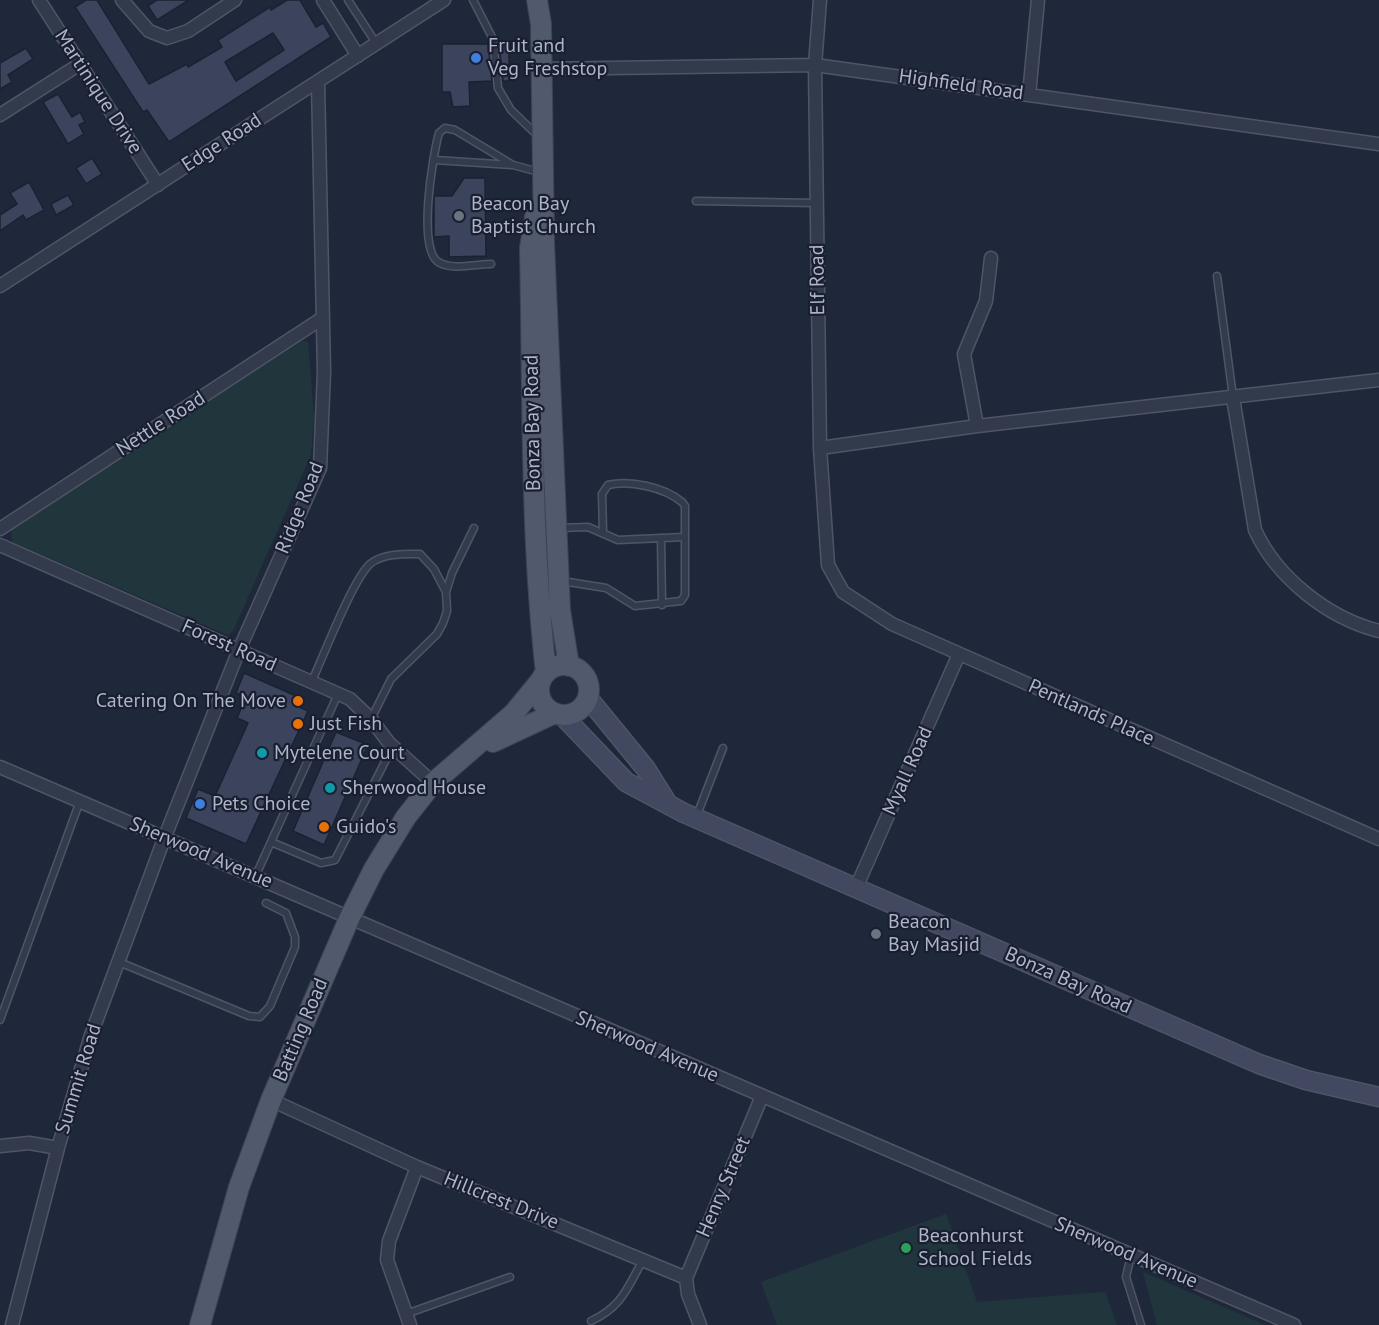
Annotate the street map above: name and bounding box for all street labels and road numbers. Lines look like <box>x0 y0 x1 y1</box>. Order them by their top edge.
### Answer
street label: Martinique Drive <box>49 25 147 159</box>
street label: Highfield Road <box>897 64 1025 106</box>
street label: Edge Road <box>178 108 266 178</box>
street label: Elf Road <box>805 244 831 316</box>
street label: Bonza Bay Road <box>520 355 546 491</box>
street label: Nettle Road <box>112 386 210 462</box>
street label: Ridge Road <box>271 459 329 557</box>
street label: Forest Road <box>178 615 280 677</box>
street label: Pentlands Place <box>1024 675 1158 751</box>
street label: Myall Road <box>878 723 938 819</box>
street label: Sherwood Avenue <box>126 812 276 894</box>
street label: Bonza Bay Road <box>1001 942 1135 1020</box>
street label: Batting Road <box>268 975 334 1085</box>
street label: Sherwood Avenue <box>572 1006 722 1088</box>
street label: Summit Road <box>51 1021 107 1137</box>
street label: Henry Street <box>692 1133 756 1241</box>
street label: Hillcrest Drive <box>440 1167 562 1235</box>
street label: Sherwood Avenue <box>1051 1212 1201 1294</box>

